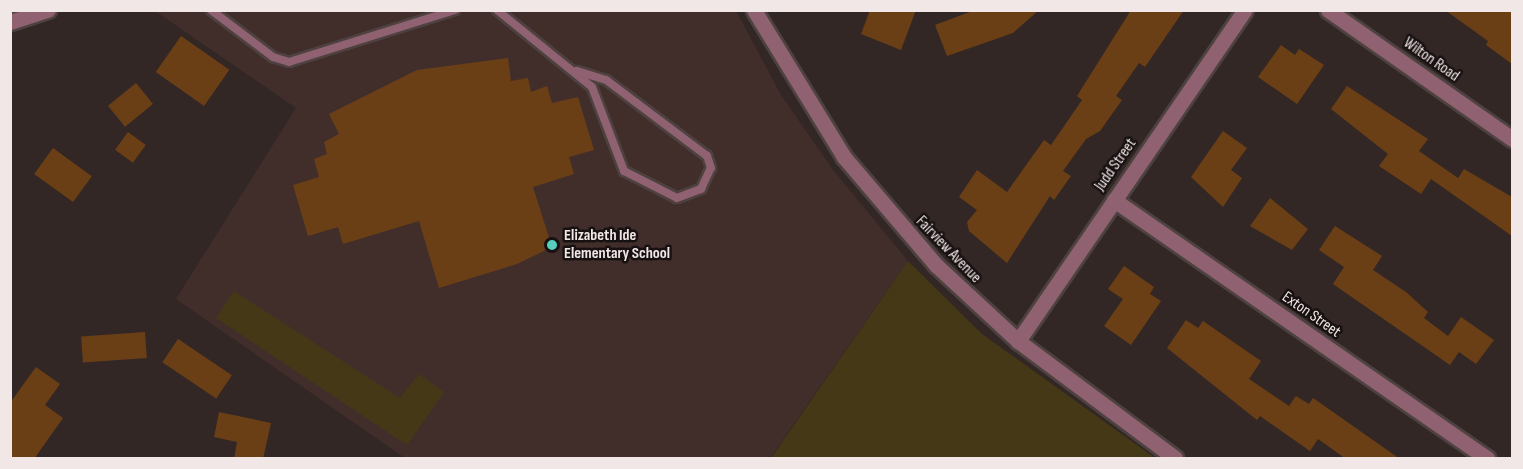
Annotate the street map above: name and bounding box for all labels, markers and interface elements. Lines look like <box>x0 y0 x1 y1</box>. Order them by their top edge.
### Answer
street label: Wilton Road <box>1399 34 1463 86</box>
street label: Judd Street <box>1091 135 1141 195</box>
street label: Fairview Avenue <box>911 212 985 288</box>
place label: Elizabeth Ide Elementary School <box>564 226 670 264</box>
marker: Elizabeth Ide Elementary School <box>545 238 559 252</box>
street label: Exton Street <box>1278 288 1344 342</box>

